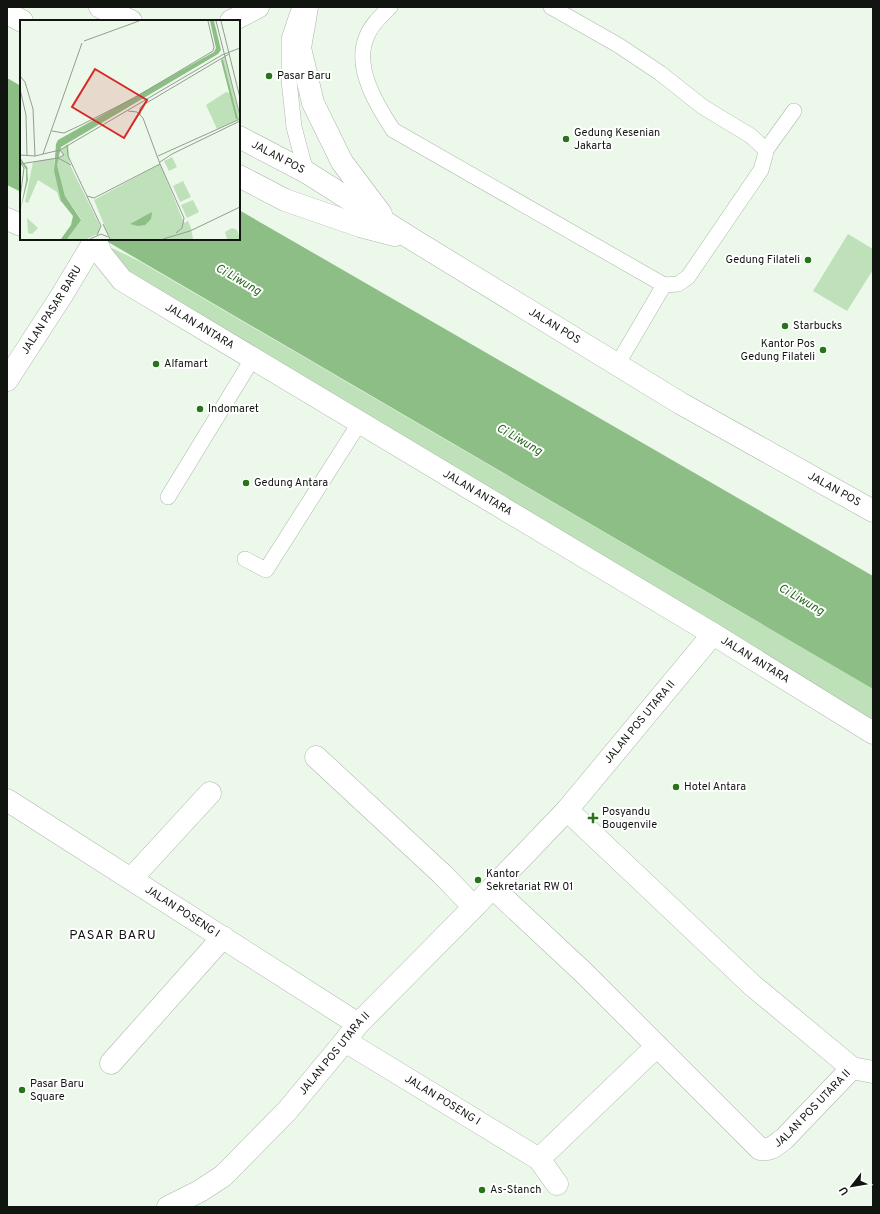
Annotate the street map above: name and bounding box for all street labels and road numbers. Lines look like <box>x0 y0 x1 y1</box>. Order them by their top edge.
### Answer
street label: JALAN POS <box>249 138 307 177</box>
street label: JALAN PASAR BARU <box>18 263 85 357</box>
street label: JALAN ANTARA <box>162 300 237 353</box>
street label: JALAN POS <box>526 305 583 347</box>
street label: JALAN ANTARA <box>440 467 515 519</box>
street label: JALAN POS <box>805 469 863 510</box>
street label: JALAN ANTARA <box>718 633 792 687</box>
street label: JALAN POS UTARA II <box>601 678 678 767</box>
street label: JALAN POSENG I <box>142 883 222 941</box>
street label: JALAN POS UTARA II <box>296 1009 373 1098</box>
street label: JALAN POS UTARA II <box>771 1067 854 1151</box>
street label: JALAN POSENG I <box>402 1072 483 1129</box>

